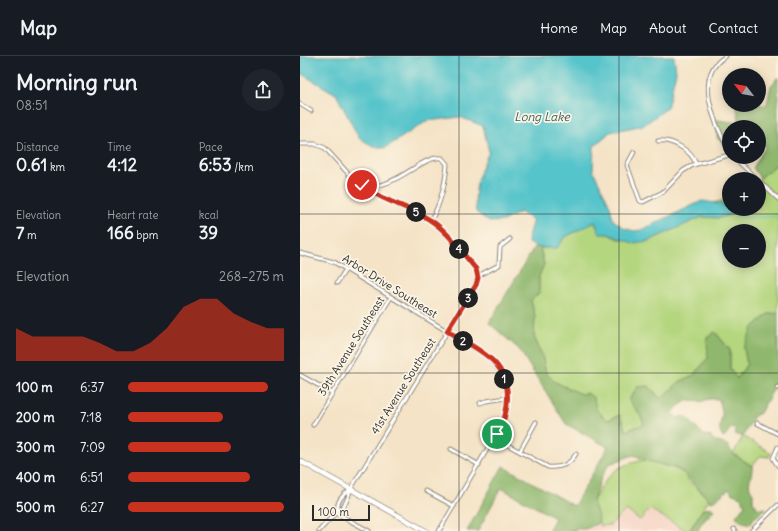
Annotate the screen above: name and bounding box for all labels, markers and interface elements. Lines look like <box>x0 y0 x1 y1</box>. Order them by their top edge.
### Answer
text: Map <box>20 16 57 40</box>
text: Home <box>540 19 578 37</box>
text: Map <box>600 19 627 37</box>
text: About <box>649 19 687 37</box>
text: Contact <box>709 19 758 37</box>
text: Morning run <box>16 68 138 96</box>
north arrow <box>722 68 766 112</box>
map controls <box>722 68 766 268</box>
button: share <box>242 69 284 111</box>
text: 08:51 <box>16 97 48 114</box>
water label: Long Lake <box>514 109 571 124</box>
button: locate <box>722 120 766 164</box>
text: Distance <box>16 140 59 154</box>
text: Time <box>107 140 131 154</box>
text: Pace <box>199 140 223 154</box>
text: 0.61 <box>16 154 47 176</box>
text: 4:12 <box>107 154 137 176</box>
text: 6:53 <box>199 154 232 176</box>
text: km <box>47 160 65 174</box>
text: /km <box>232 160 254 174</box>
pin <box>345 168 379 202</box>
button: + <box>722 172 766 216</box>
icon: check <box>351 174 373 196</box>
pin: 5 <box>406 202 426 222</box>
text: 5 <box>413 205 419 219</box>
text: Elevation <box>16 208 61 222</box>
text: Heart rate <box>107 208 158 222</box>
text: kcal <box>199 208 218 222</box>
text: 7 <box>16 222 24 244</box>
text: 166 <box>107 222 134 244</box>
text: 39 <box>199 222 218 244</box>
button: − <box>722 224 766 268</box>
text: m <box>24 228 37 242</box>
text: bpm <box>134 228 158 242</box>
pin: 4 <box>449 239 469 259</box>
text: 4 <box>456 242 462 256</box>
street label: Arbor Drive Southeast <box>340 251 440 321</box>
text: Elevation <box>16 268 69 285</box>
text: 268–275 m <box>219 268 284 285</box>
pin: 3 <box>458 288 478 308</box>
text: 3 <box>465 291 471 305</box>
street label: 39th Avenue Southeast <box>315 294 387 398</box>
pin: 2 <box>453 331 473 351</box>
text: 2 <box>460 334 466 348</box>
street label: 41st Avenue Southeast <box>368 335 439 437</box>
pin: 1 <box>494 369 514 389</box>
text: 1 <box>502 372 506 386</box>
text: 100 m <box>16 379 53 396</box>
text: 6:37 <box>80 379 104 396</box>
text: 200 m <box>16 409 55 426</box>
text: 7:18 <box>80 409 102 426</box>
pin <box>480 417 514 451</box>
icon: arrive <box>486 423 508 445</box>
text: 300 m <box>16 439 55 456</box>
text: 7:09 <box>80 439 105 456</box>
text: 400 m <box>16 469 55 486</box>
text: 6:51 <box>80 469 103 486</box>
text: 500 m <box>16 499 55 516</box>
text: 6:27 <box>80 499 104 516</box>
scale bar <box>312 503 370 522</box>
text: 100 m <box>318 505 349 519</box>

